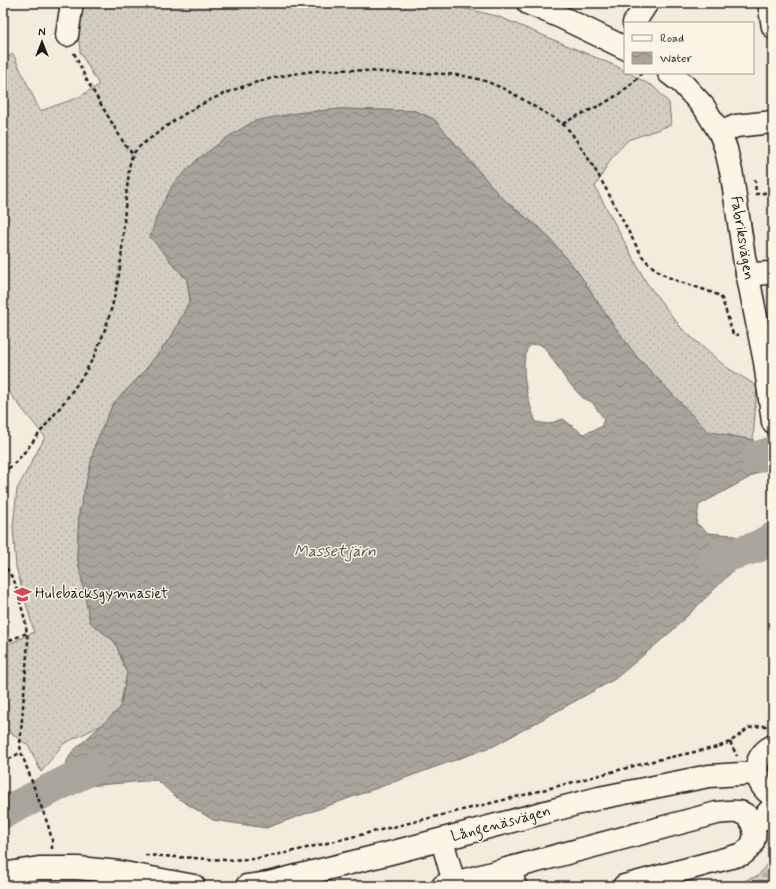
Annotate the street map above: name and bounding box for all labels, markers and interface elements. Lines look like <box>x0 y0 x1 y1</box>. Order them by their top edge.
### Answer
north arrow <box>22 22 62 62</box>
legend <box>624 22 754 74</box>
text: N <box>38 26 46 40</box>
text: Road <box>660 31 684 47</box>
text: Water <box>660 51 692 67</box>
street label: Fabriksvägen <box>725 194 759 282</box>
water label: Massetjärn <box>294 541 376 562</box>
school or university icon: Hulebäcksgymnasiet <box>12 584 32 604</box>
place label: Hulebäcksgymnasiet <box>35 584 168 604</box>
street label: Långenäsvägen <box>449 801 553 848</box>

